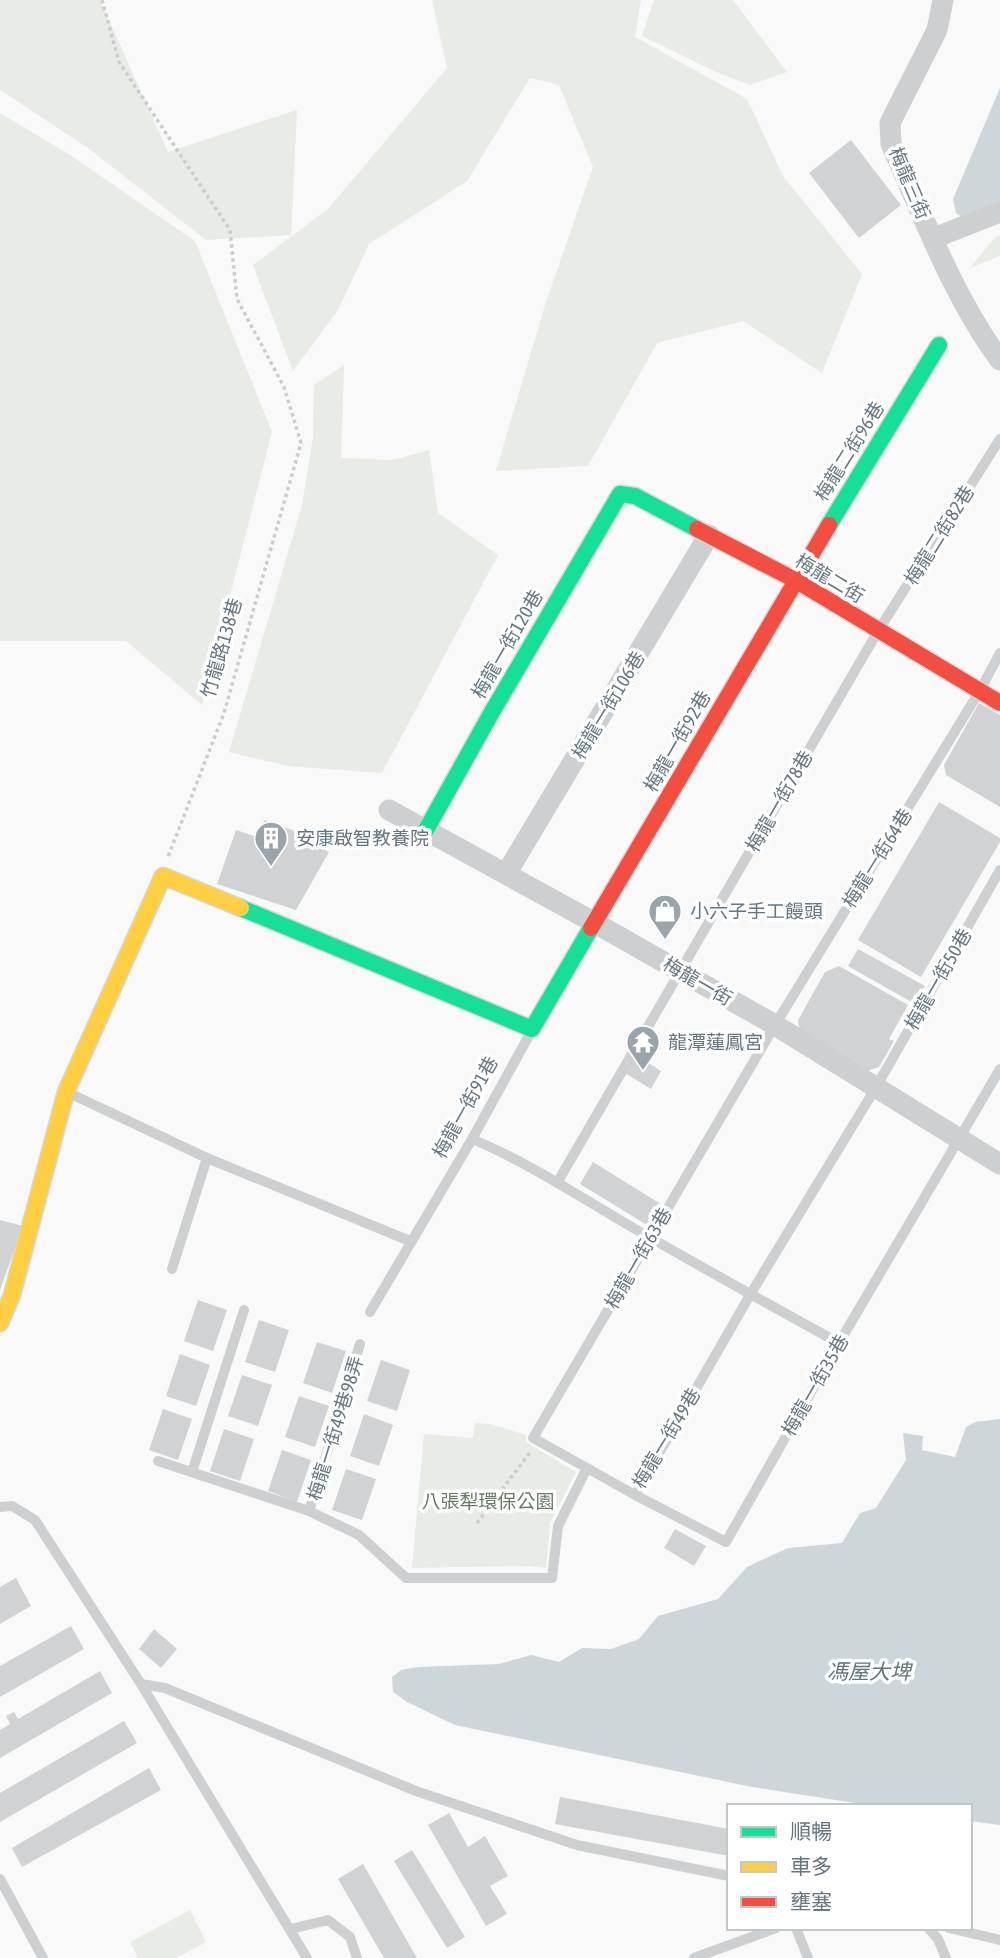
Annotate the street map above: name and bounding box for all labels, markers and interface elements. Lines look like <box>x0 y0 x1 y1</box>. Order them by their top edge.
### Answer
street label: 梅龍三街 <box>885 144 935 222</box>
street label: 梅龍二街96巷 <box>810 397 888 505</box>
street label: 梅龍二街82巷 <box>900 481 978 589</box>
street label: 梅龍二街 <box>792 549 868 607</box>
street label: 梅龍一街120巷 <box>467 586 547 702</box>
street label: 竹龍路138巷 <box>196 596 246 700</box>
street label: 梅龍一街106巷 <box>567 647 649 763</box>
street label: 梅龍一街92巷 <box>639 687 715 795</box>
street label: 梅龍一街78巷 <box>741 747 817 855</box>
street label: 梅龍一街64巷 <box>838 804 916 912</box>
building icon: 安康啟智教養院 <box>252 819 290 868</box>
place label: 安康啟智教養院 <box>296 827 429 849</box>
shop icon: 小六子手工饅頭 <box>646 892 684 941</box>
place label: 小六子手工饅頭 <box>690 900 823 922</box>
street label: 梅龍一街50巷 <box>900 925 976 1033</box>
street label: 梅龍一街 <box>660 952 736 1010</box>
temple icon: 龍潭蓮鳳宮 <box>624 1023 662 1072</box>
place label: 龍潭蓮鳳宮 <box>668 1031 763 1053</box>
street label: 梅龍一街91巷 <box>428 1052 502 1162</box>
street label: 梅龍一街63巷 <box>600 1204 676 1312</box>
street label: 梅龍一街35巷 <box>777 1331 853 1439</box>
street label: 梅龍一街49巷98弄 <box>303 1353 367 1503</box>
street label: 梅龍一街49巷 <box>628 1384 704 1492</box>
park label: 八張犁環保公園 <box>421 1490 555 1512</box>
water label: 馮屋大埤 <box>827 1659 914 1683</box>
legend <box>727 1804 972 1930</box>
text: 順暢 <box>790 1819 832 1843</box>
text: 車多 <box>790 1854 832 1878</box>
text: 壅塞 <box>790 1889 832 1913</box>

